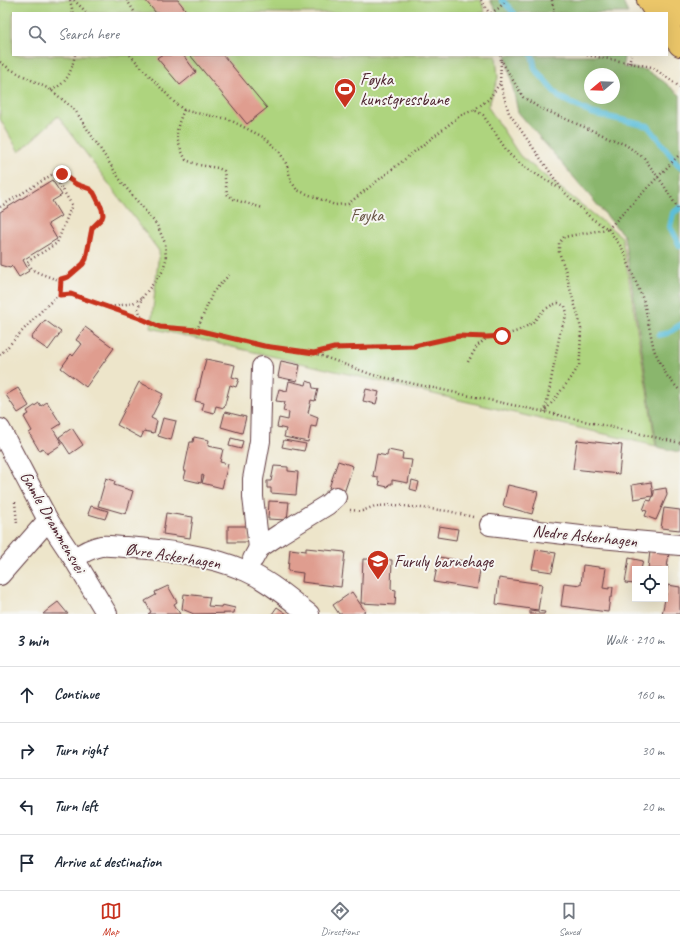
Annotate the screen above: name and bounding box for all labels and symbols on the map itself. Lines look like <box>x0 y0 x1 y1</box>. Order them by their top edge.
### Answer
north arrow <box>584 68 620 104</box>
place label: Føyka kunstgressbane <box>360 69 450 110</box>
sports icon: Føyka kunstgressbane <box>332 76 358 109</box>
route end <box>53 165 71 183</box>
park label: Føyka <box>350 205 385 226</box>
route start <box>493 327 511 345</box>
street label: Gamle Drammensvei <box>15 467 92 579</box>
street label: Nedre Askerhagen <box>532 520 639 552</box>
street label: Øvre Askerhagen <box>124 538 222 574</box>
school or university icon: Furuly barnehage <box>365 548 391 581</box>
place label: Furuly barnehage <box>394 551 494 572</box>

